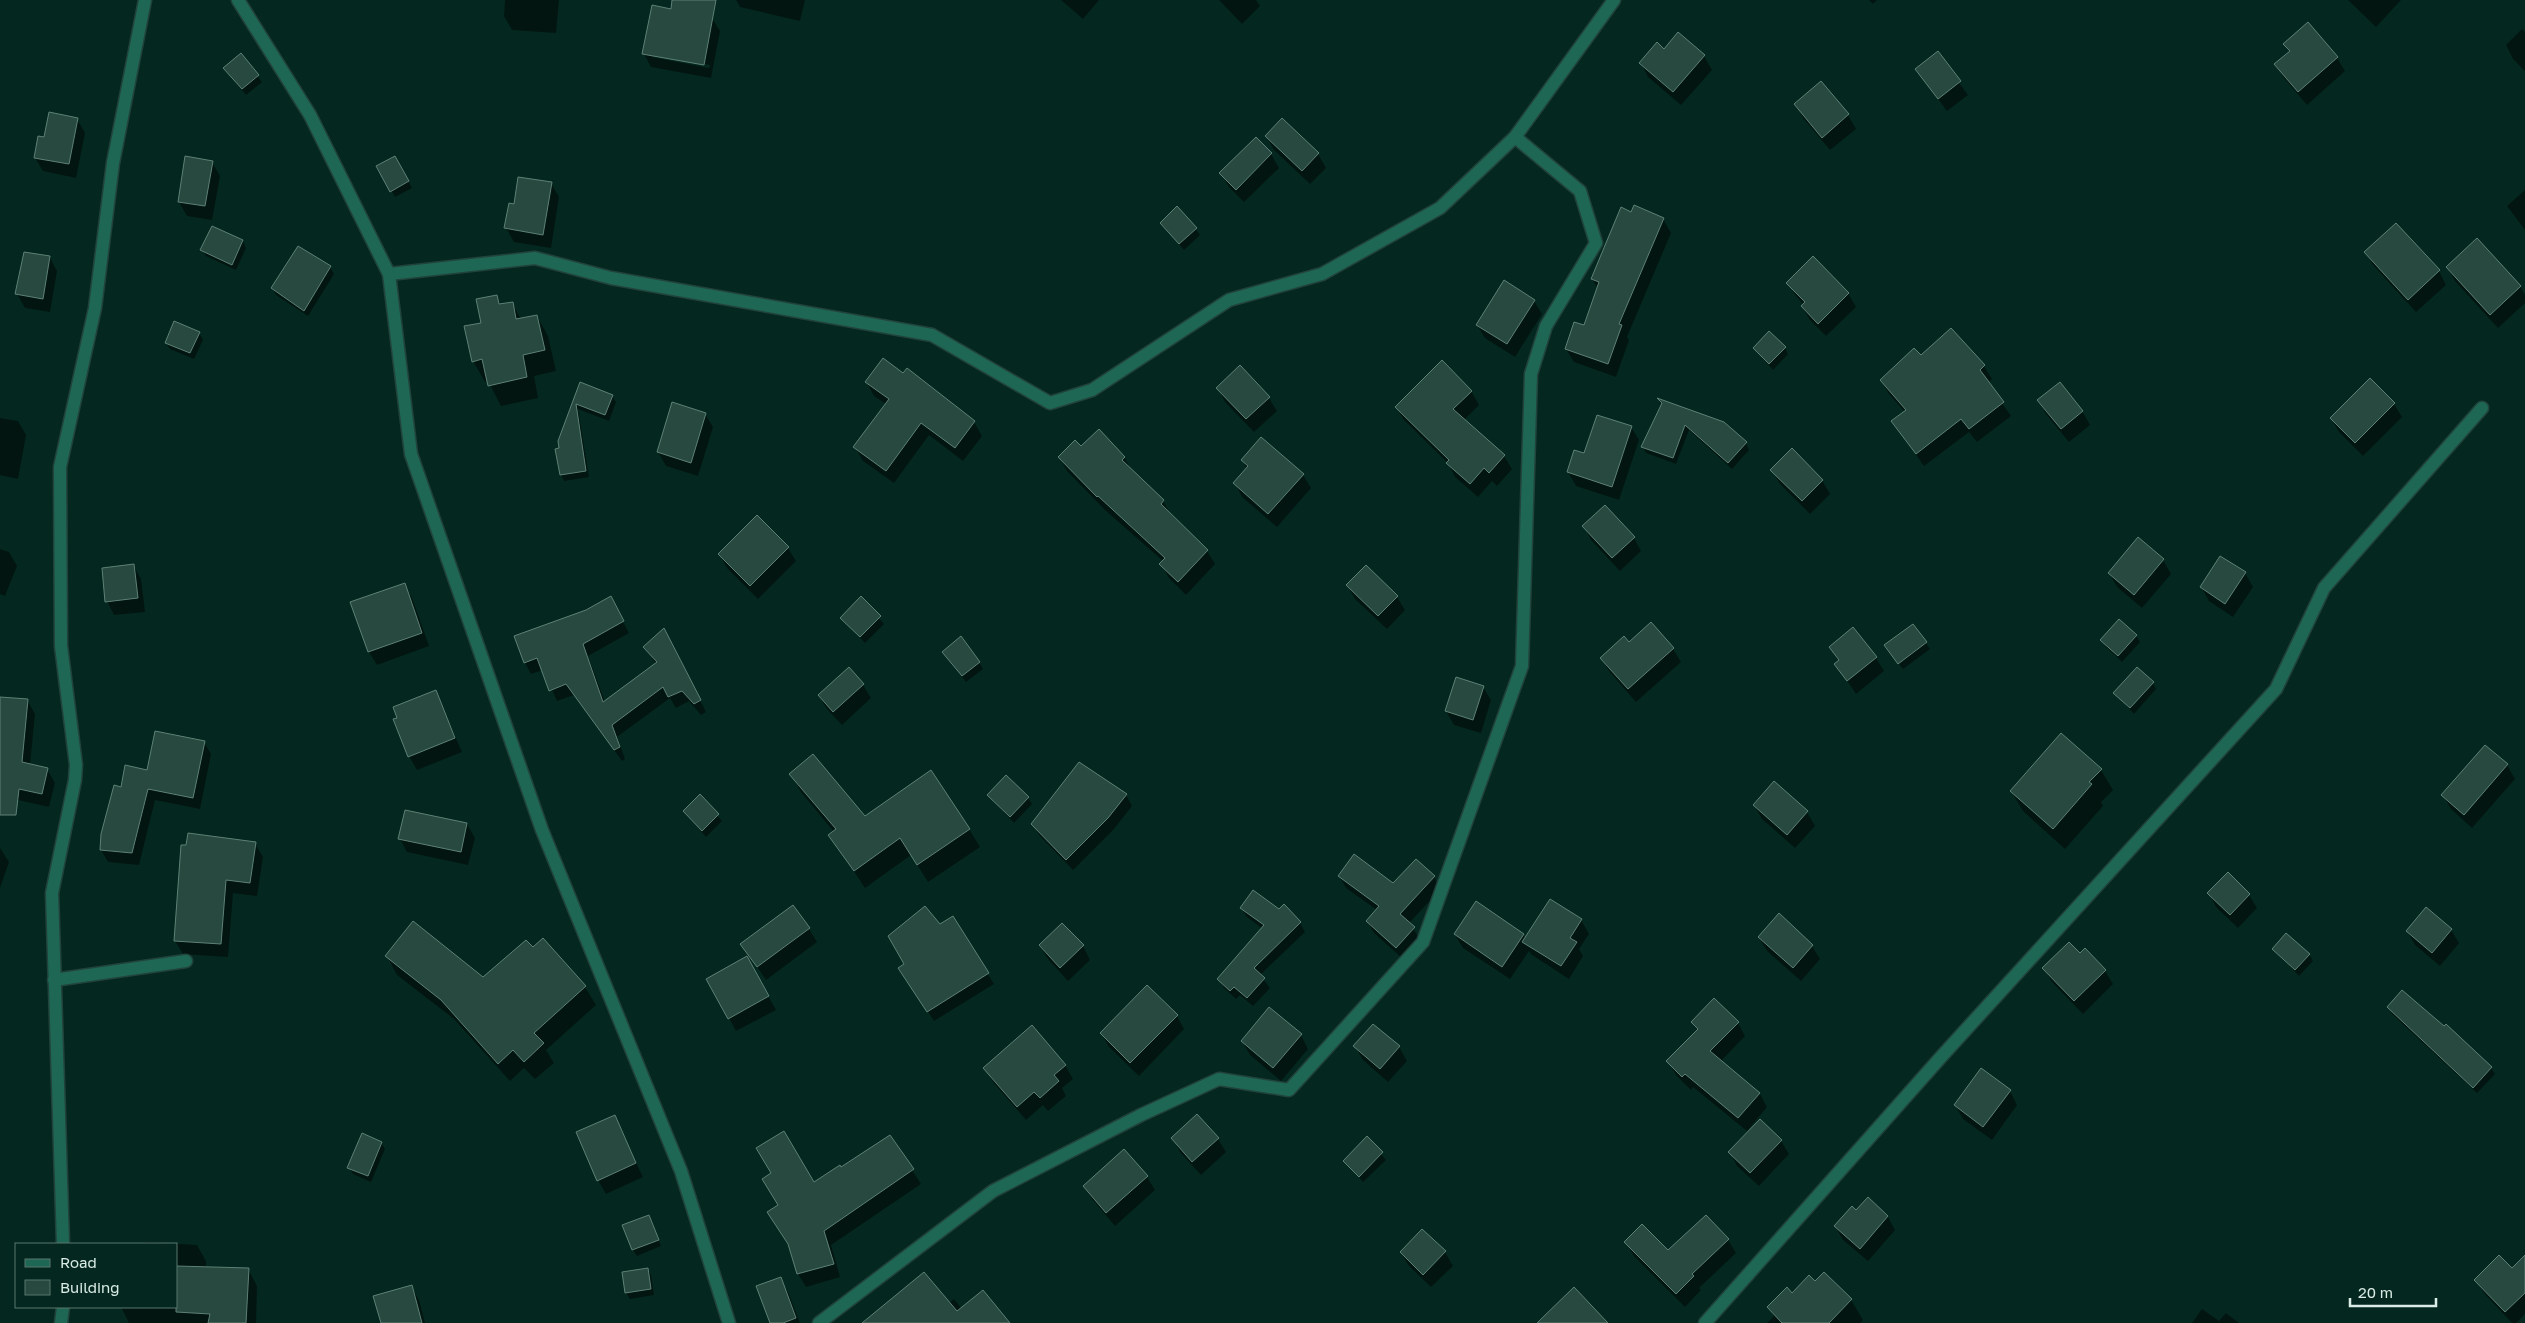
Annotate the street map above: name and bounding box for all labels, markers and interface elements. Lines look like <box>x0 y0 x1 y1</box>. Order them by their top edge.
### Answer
legend <box>15 1243 178 1308</box>
text: Road <box>60 1253 97 1271</box>
scale bar <box>2350 1276 2436 1308</box>
text: Building <box>60 1278 120 1296</box>
text: 20 m <box>2358 1283 2393 1301</box>

